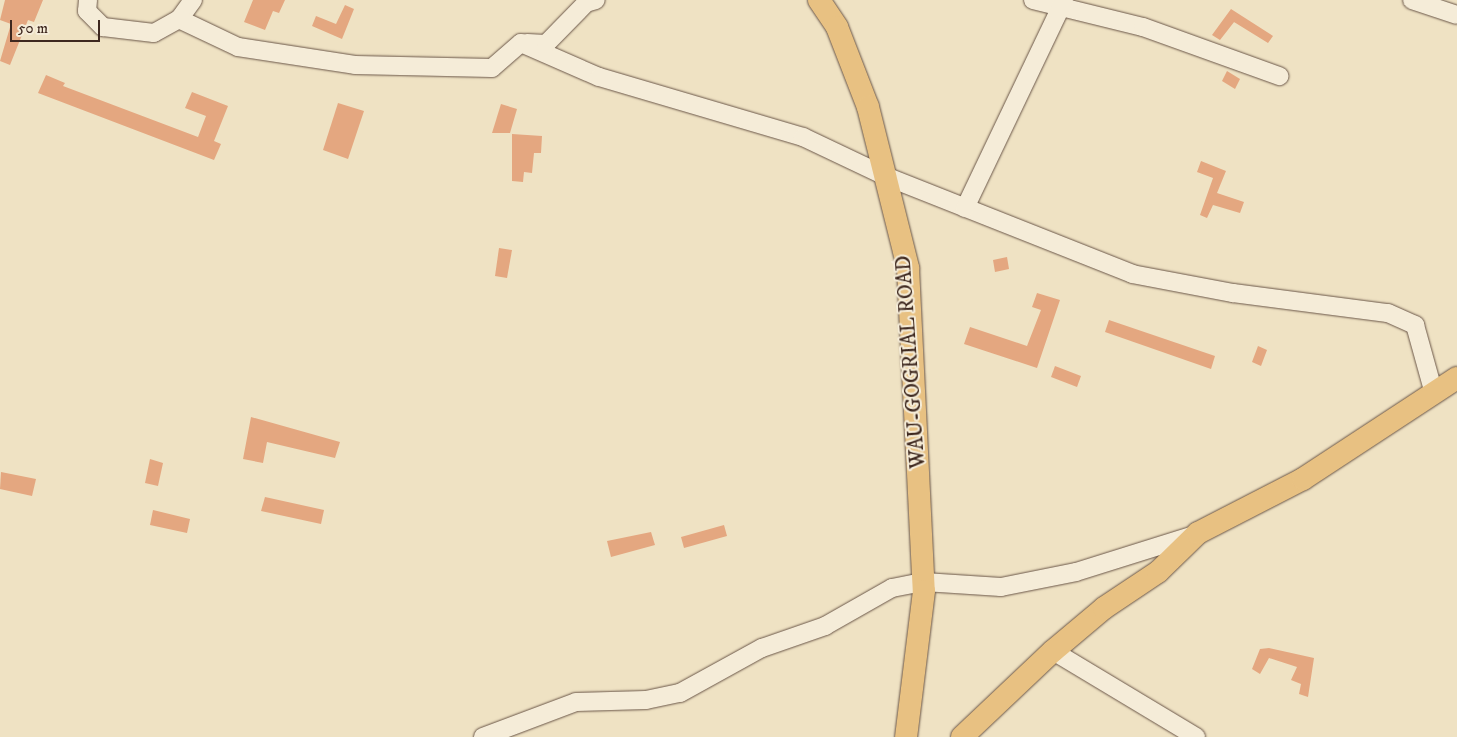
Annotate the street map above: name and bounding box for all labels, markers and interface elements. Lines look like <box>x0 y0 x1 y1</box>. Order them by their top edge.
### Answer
scale bar <box>12 10 102 42</box>
text: 50 m <box>18 19 48 38</box>
street label: WAU-GOGRIAL ROAD <box>891 255 931 469</box>

